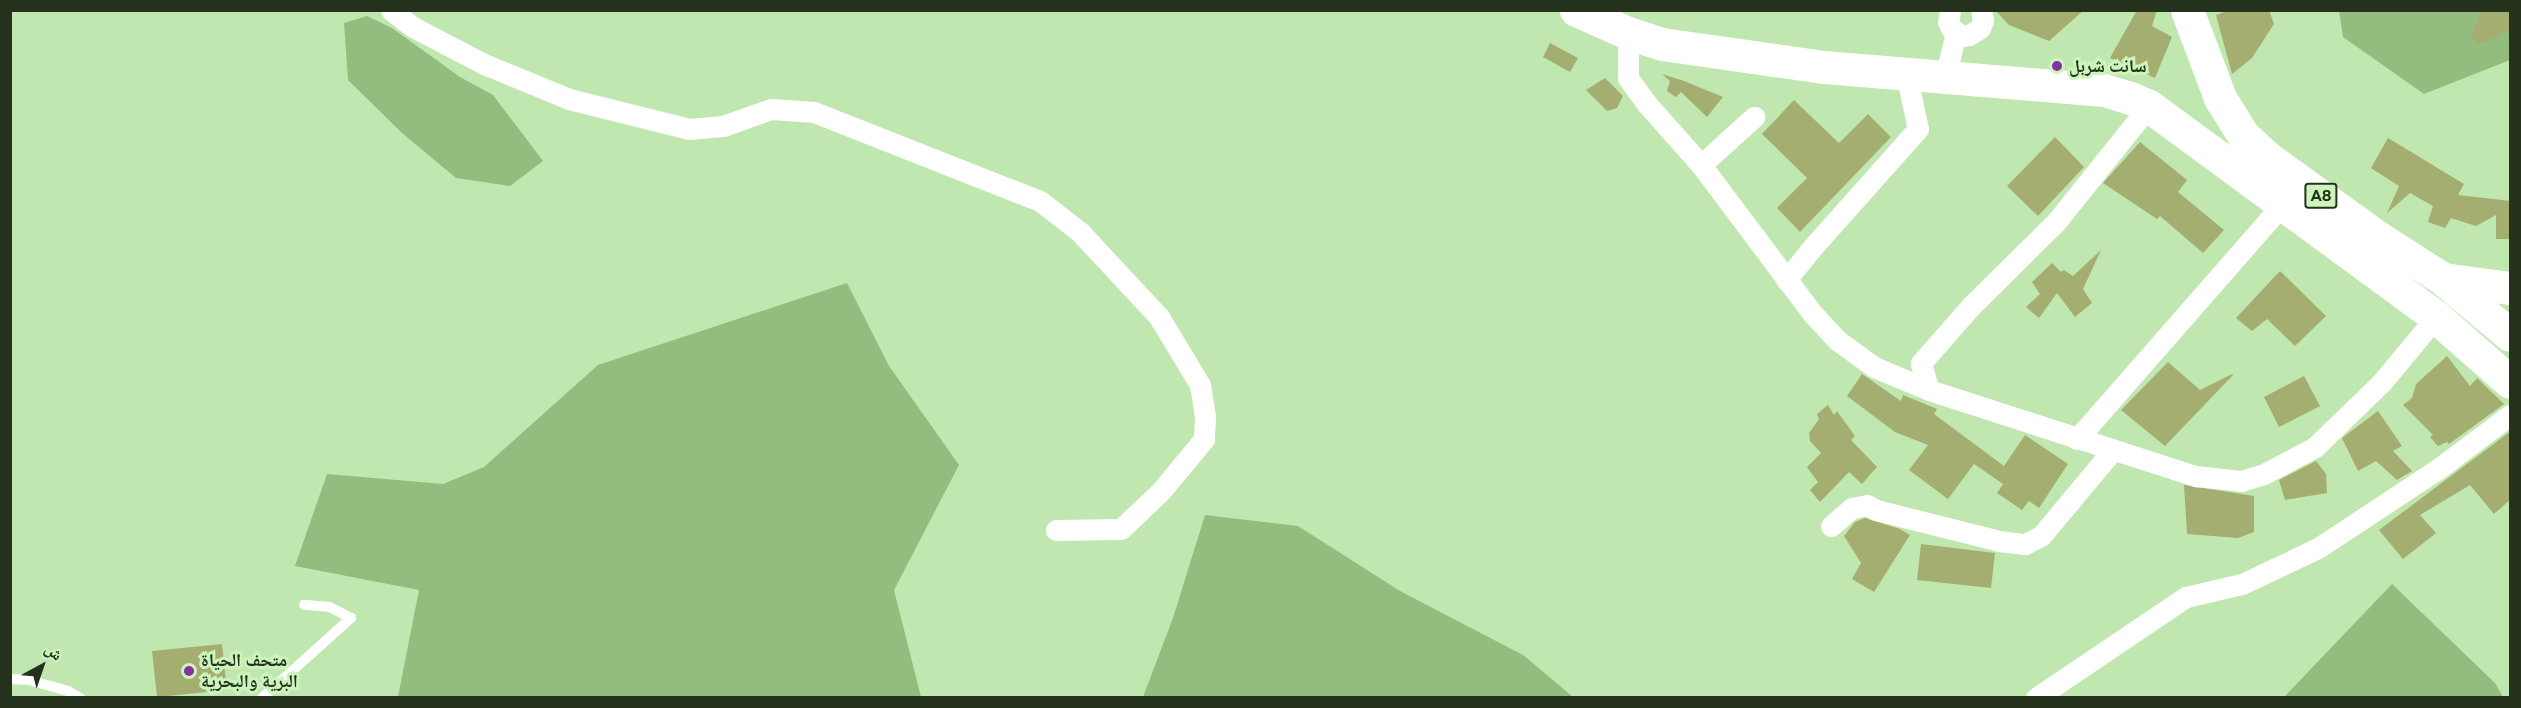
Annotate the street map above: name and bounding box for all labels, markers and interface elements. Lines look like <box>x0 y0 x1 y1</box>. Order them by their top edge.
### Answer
place label: سانت شربل <box>2069 55 2146 77</box>
marker: سانت شربل <box>2050 59 2064 73</box>
road number: A8 <box>2303 183 2339 209</box>
north arrow <box>12 636 72 696</box>
text: ش <box>41 639 66 665</box>
place label: متحف الحياة البرية والبحرية <box>201 650 298 692</box>
marker: متحف الحياة البرية والبحرية <box>182 664 196 678</box>

